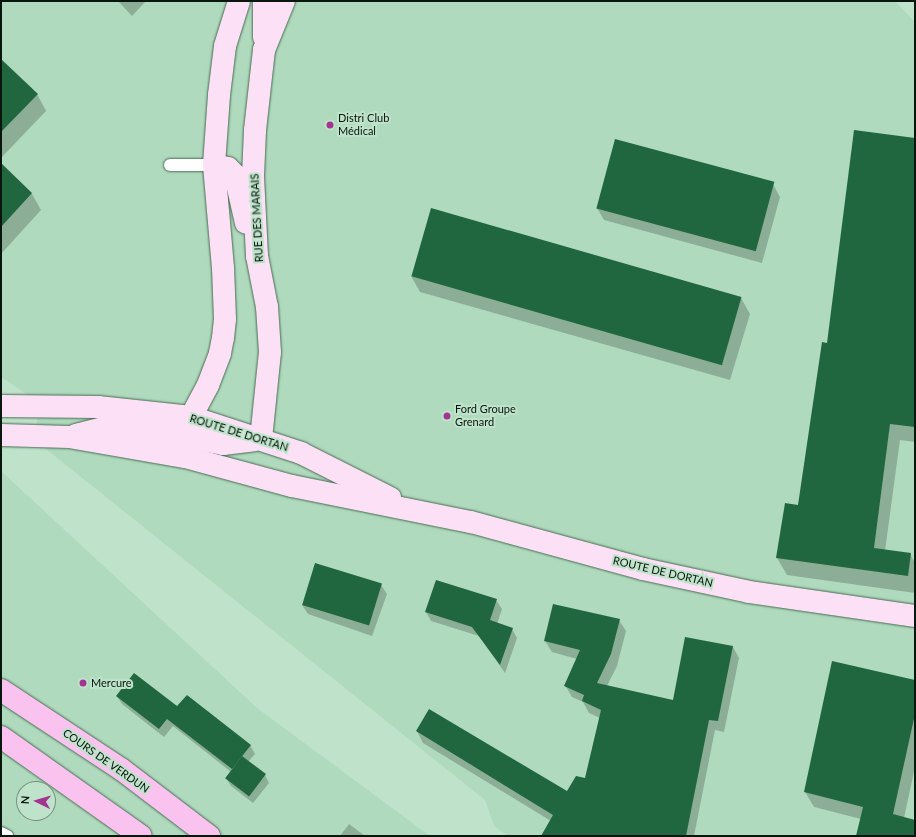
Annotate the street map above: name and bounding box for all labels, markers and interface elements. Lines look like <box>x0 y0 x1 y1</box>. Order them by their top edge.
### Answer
place label: Distri Club Médical <box>338 112 389 138</box>
marker: Distri Club Médical <box>325 120 335 130</box>
street label: RUE DES MARAIS <box>248 173 266 263</box>
place label: Ford Groupe Grenard <box>455 403 516 429</box>
marker: Ford Groupe Grenard <box>442 411 452 421</box>
street label: ROUTE DE DORTAN <box>188 412 290 454</box>
street label: ROUTE DE DORTAN <box>612 554 714 590</box>
place label: Mercure <box>91 676 132 690</box>
marker: Mercure <box>78 678 88 688</box>
street label: COURS DE VERDUN <box>60 726 152 796</box>
north arrow <box>16 781 56 821</box>
text: N <box>18 795 31 805</box>

